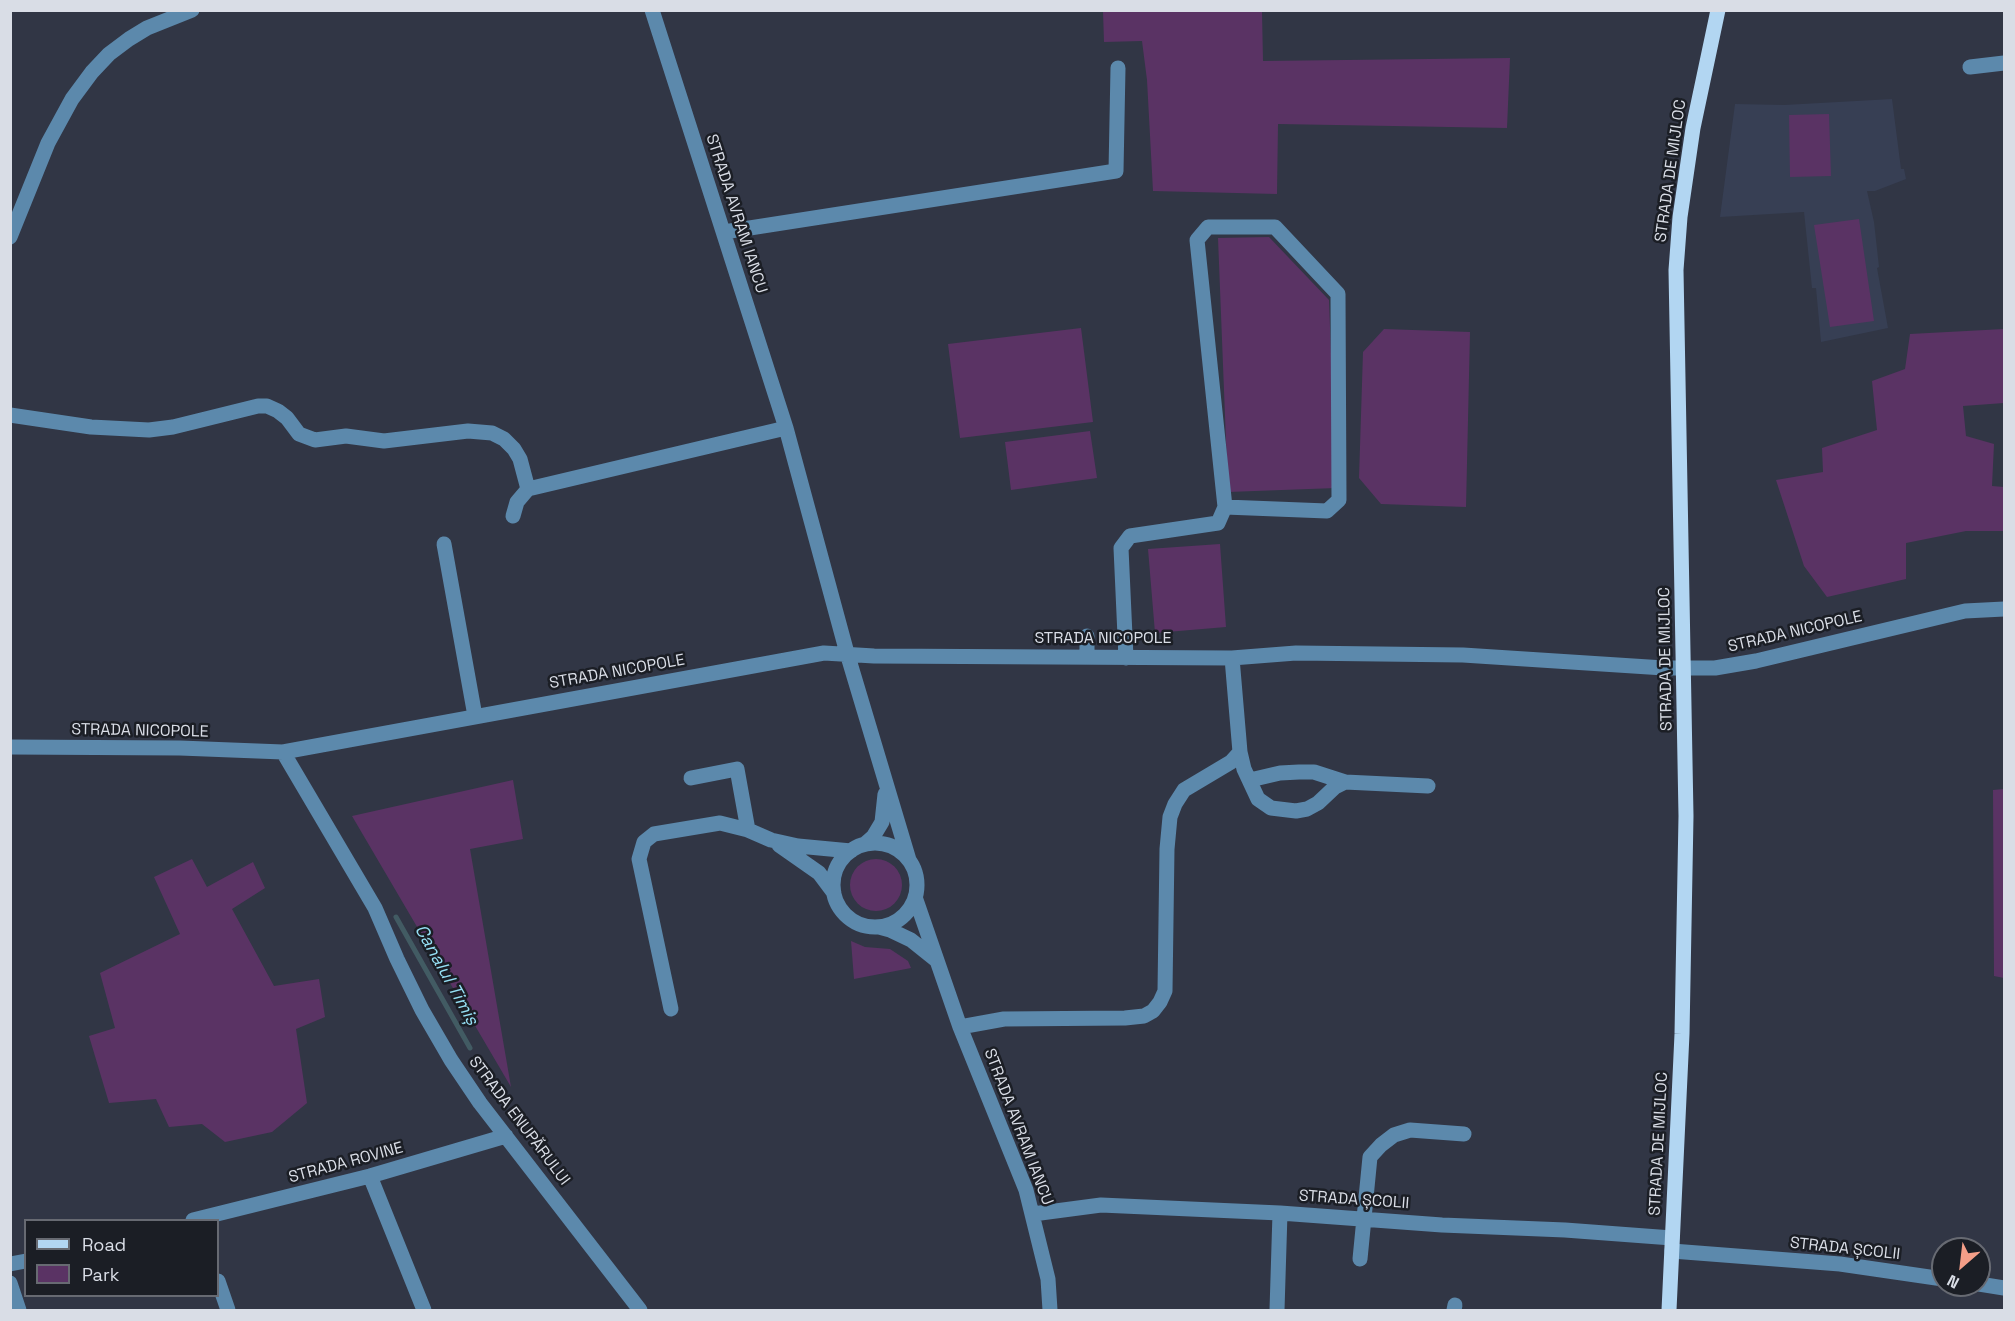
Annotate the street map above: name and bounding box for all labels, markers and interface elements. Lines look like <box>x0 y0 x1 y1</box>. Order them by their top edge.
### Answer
street label: STRADA DE MIJLOC <box>1651 98 1691 244</box>
street label: STRADA AVRAM IANCU <box>701 132 771 296</box>
street label: STRADA DE MIJLOC <box>1655 587 1677 731</box>
street label: STRADA NICOPOLE <box>1726 607 1864 657</box>
street label: STRADA NICOPOLE <box>1034 629 1172 649</box>
street label: STRADA NICOPOLE <box>548 651 686 693</box>
street label: STRADA NICOPOLE <box>71 720 209 742</box>
water label: Canalul Timiș <box>409 921 483 1029</box>
street label: STRADA AVRAM IANCU <box>979 1046 1057 1208</box>
street label: STRADA ENUPĂRULUI <box>464 1053 574 1189</box>
street label: STRADA DE MIJLOC <box>1646 1072 1672 1216</box>
street label: STRADA ROVINE <box>287 1139 405 1187</box>
street label: STRADA ȘCOLII <box>1298 1187 1410 1213</box>
legend <box>24 1219 219 1297</box>
text: Road <box>82 1233 126 1256</box>
street label: STRADA ȘCOLII <box>1789 1234 1901 1264</box>
north arrow <box>1931 1237 1991 1297</box>
text: Park <box>82 1263 119 1286</box>
text: N <box>1944 1270 1963 1293</box>

